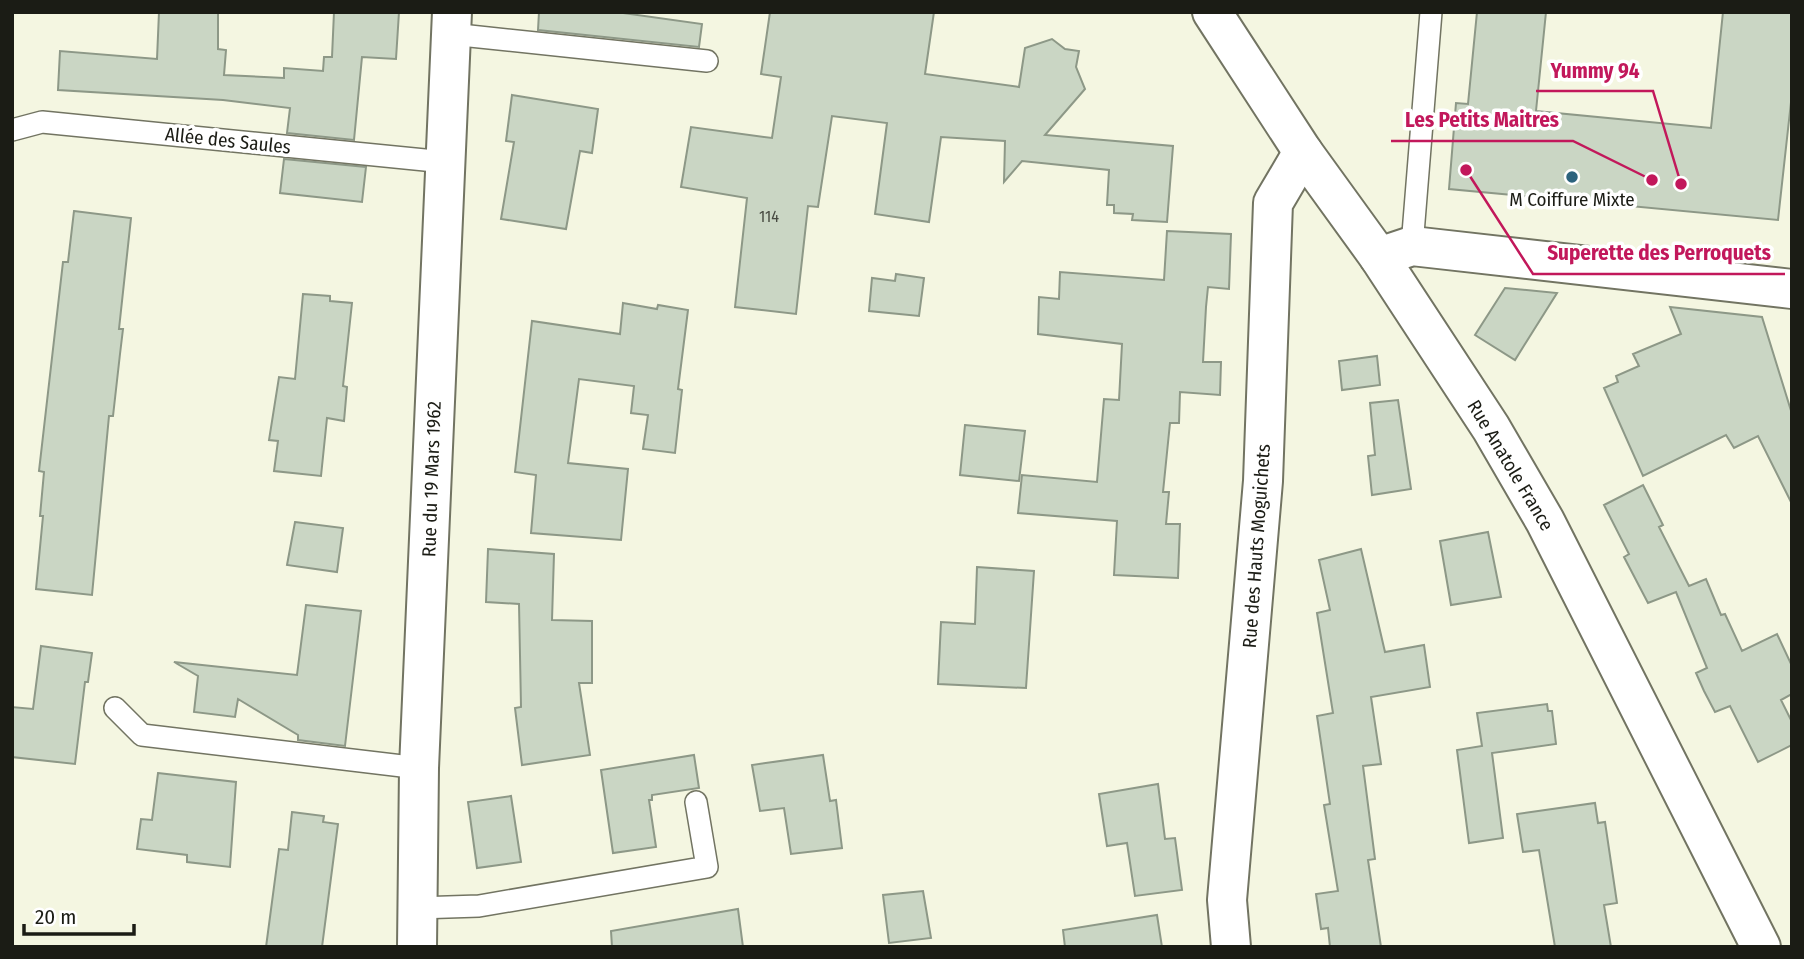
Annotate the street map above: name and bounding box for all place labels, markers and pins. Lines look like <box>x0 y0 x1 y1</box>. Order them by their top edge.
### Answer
callout: Yummy 94 <box>1536 49 1653 91</box>
callout: Les Petits Maitres <box>1391 99 1573 141</box>
marker: M Coiffure Mixte <box>1564 169 1580 185</box>
place label: M Coiffure Mixte <box>1509 188 1635 211</box>
callout: Superette des Perroquets <box>1533 232 1785 274</box>

